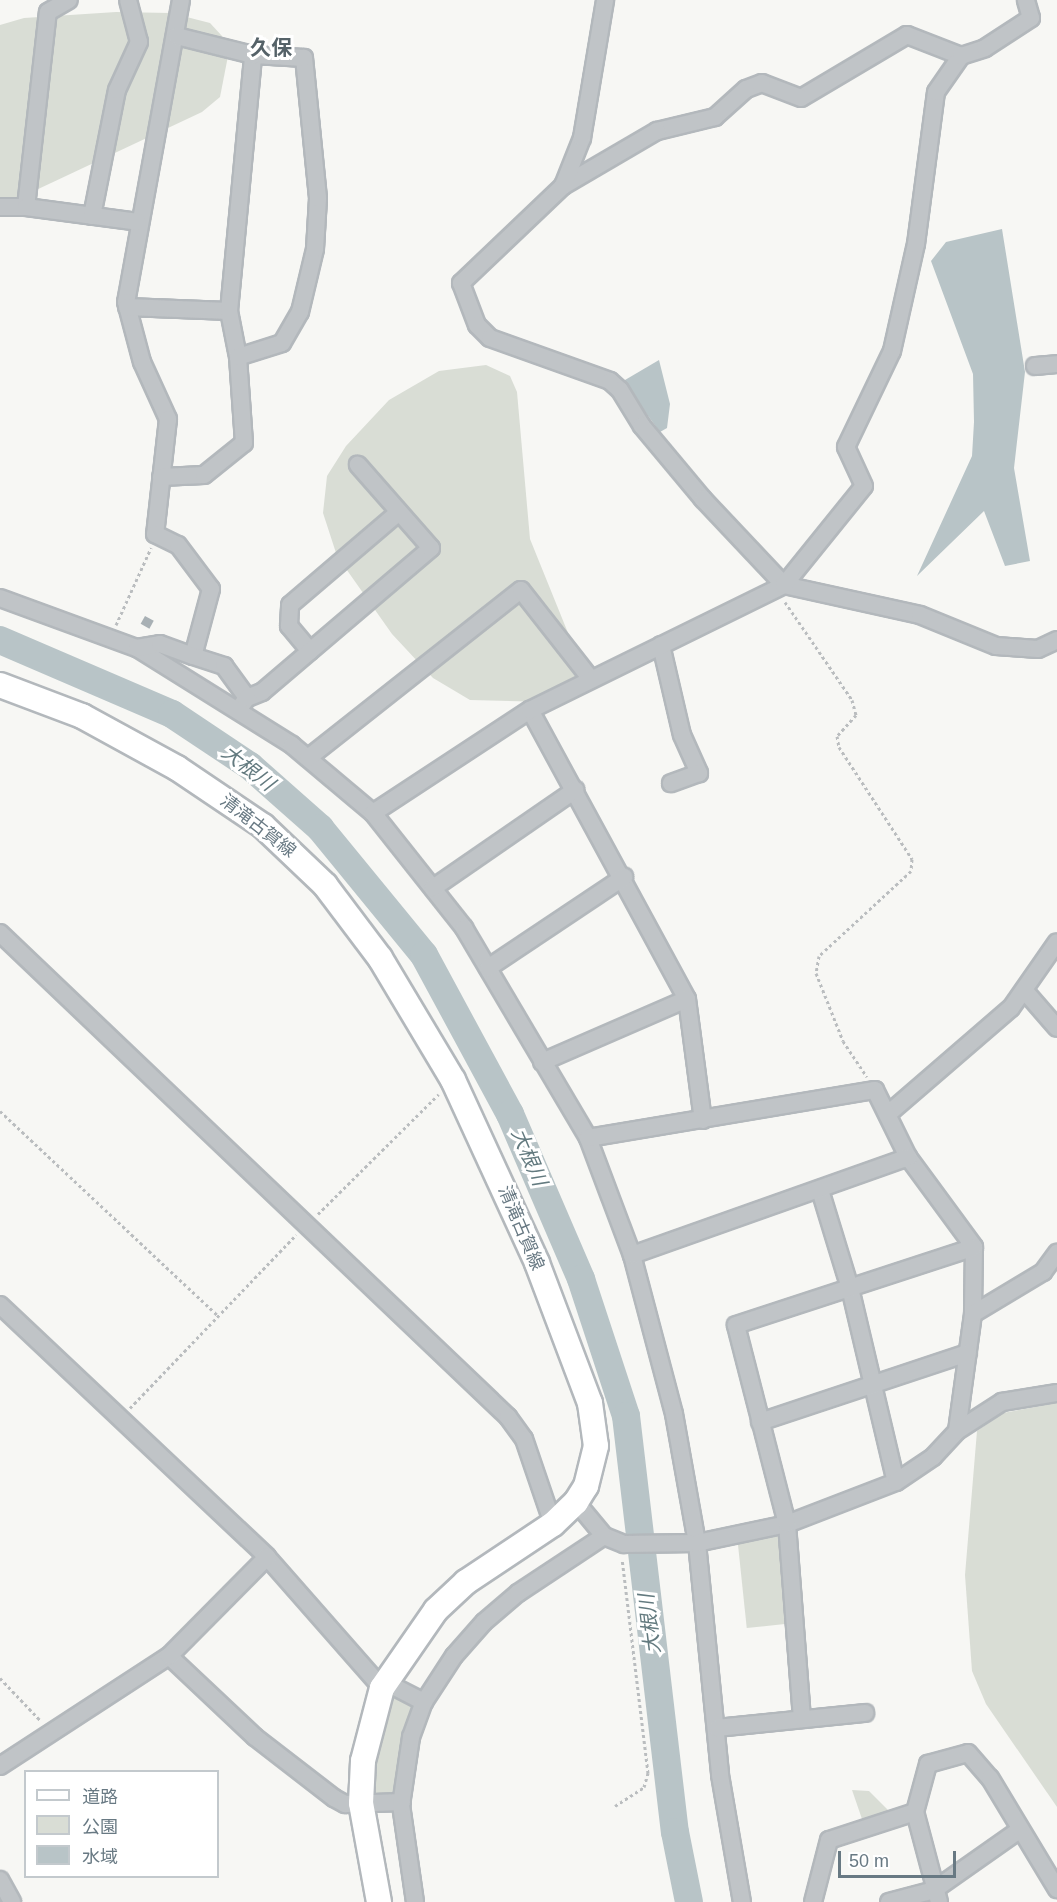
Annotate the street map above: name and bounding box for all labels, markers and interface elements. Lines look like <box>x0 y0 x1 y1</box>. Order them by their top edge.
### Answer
district label: 久保 <box>250 35 292 61</box>
water label: 大根川 <box>217 740 279 796</box>
street label: 清滝古賀線 <box>216 790 300 862</box>
water label: 大根川 <box>506 1125 552 1189</box>
street label: 清滝古賀線 <box>493 1182 549 1274</box>
water label: 大根川 <box>634 1593 666 1655</box>
legend <box>24 1770 219 1878</box>
text: 道路 <box>82 1787 118 1807</box>
text: 公園 <box>82 1817 118 1837</box>
scale bar <box>841 1839 960 1877</box>
text: 水域 <box>82 1847 118 1867</box>
text: 50 m <box>849 1851 889 1871</box>

